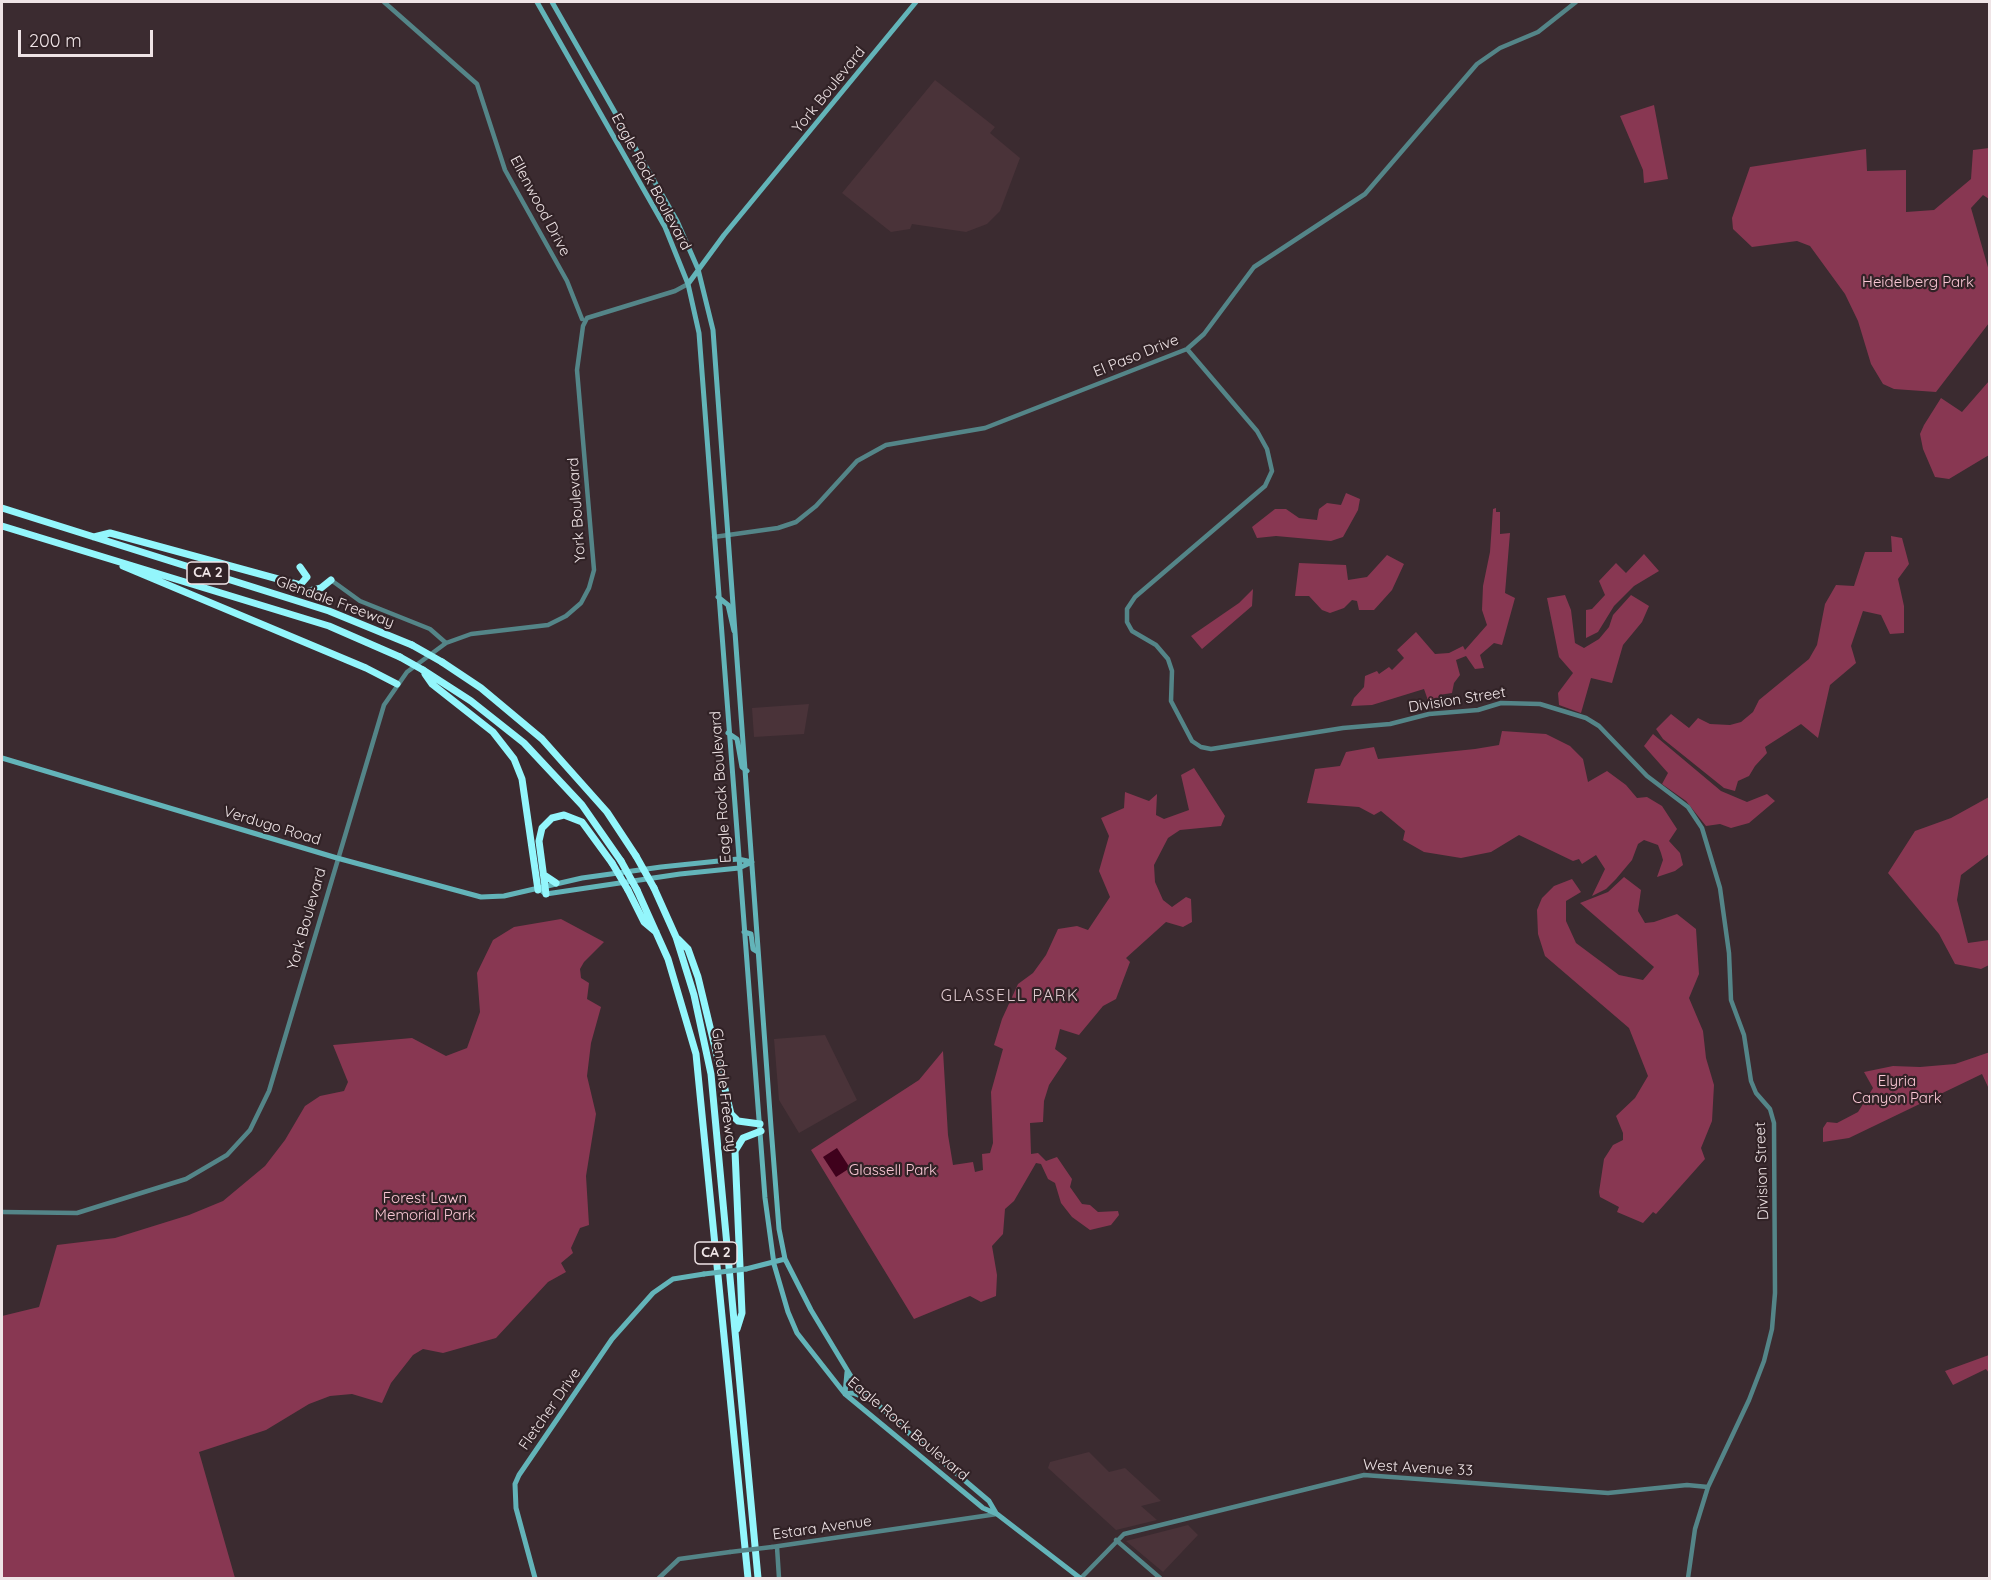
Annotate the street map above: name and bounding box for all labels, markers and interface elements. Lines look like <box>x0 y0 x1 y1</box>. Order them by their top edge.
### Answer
scale bar <box>21 18 156 56</box>
text: 200 m <box>29 29 82 52</box>
street label: York Boulevard <box>789 43 869 137</box>
street label: Eagle Rock Boulevard <box>607 111 695 253</box>
street label: Ellenwood Drive <box>506 153 574 259</box>
park label: Heidelberg Park <box>1862 273 1974 291</box>
street label: El Paso Drive <box>1091 331 1181 381</box>
street label: York Boulevard <box>564 457 590 563</box>
road number: CA 2 <box>187 562 229 584</box>
street label: Glendale Freeway <box>273 572 397 632</box>
street label: Division Street <box>1407 683 1507 717</box>
street label: Eagle Rock Boulevard <box>707 710 735 864</box>
street label: Verdugo Road <box>221 803 323 849</box>
street label: York Boulevard <box>284 866 330 972</box>
district label: GLASSELL PARK <box>941 986 1079 1006</box>
street label: Glendale Freeway <box>707 1027 741 1153</box>
park label: Elyria Canyon Park <box>1852 1072 1942 1107</box>
street label: Division Street <box>1751 1122 1773 1220</box>
park label: Glassell Park <box>849 1161 937 1179</box>
park label: Forest Lawn Memorial Park <box>375 1189 475 1224</box>
road number: CA 2 <box>695 1242 737 1264</box>
street label: Fletcher Drive <box>515 1365 585 1453</box>
street label: Eagle Rock Boulevard <box>844 1373 972 1485</box>
street label: West Avenue 33 <box>1363 1456 1473 1480</box>
street label: Estara Avenue <box>771 1512 873 1544</box>

